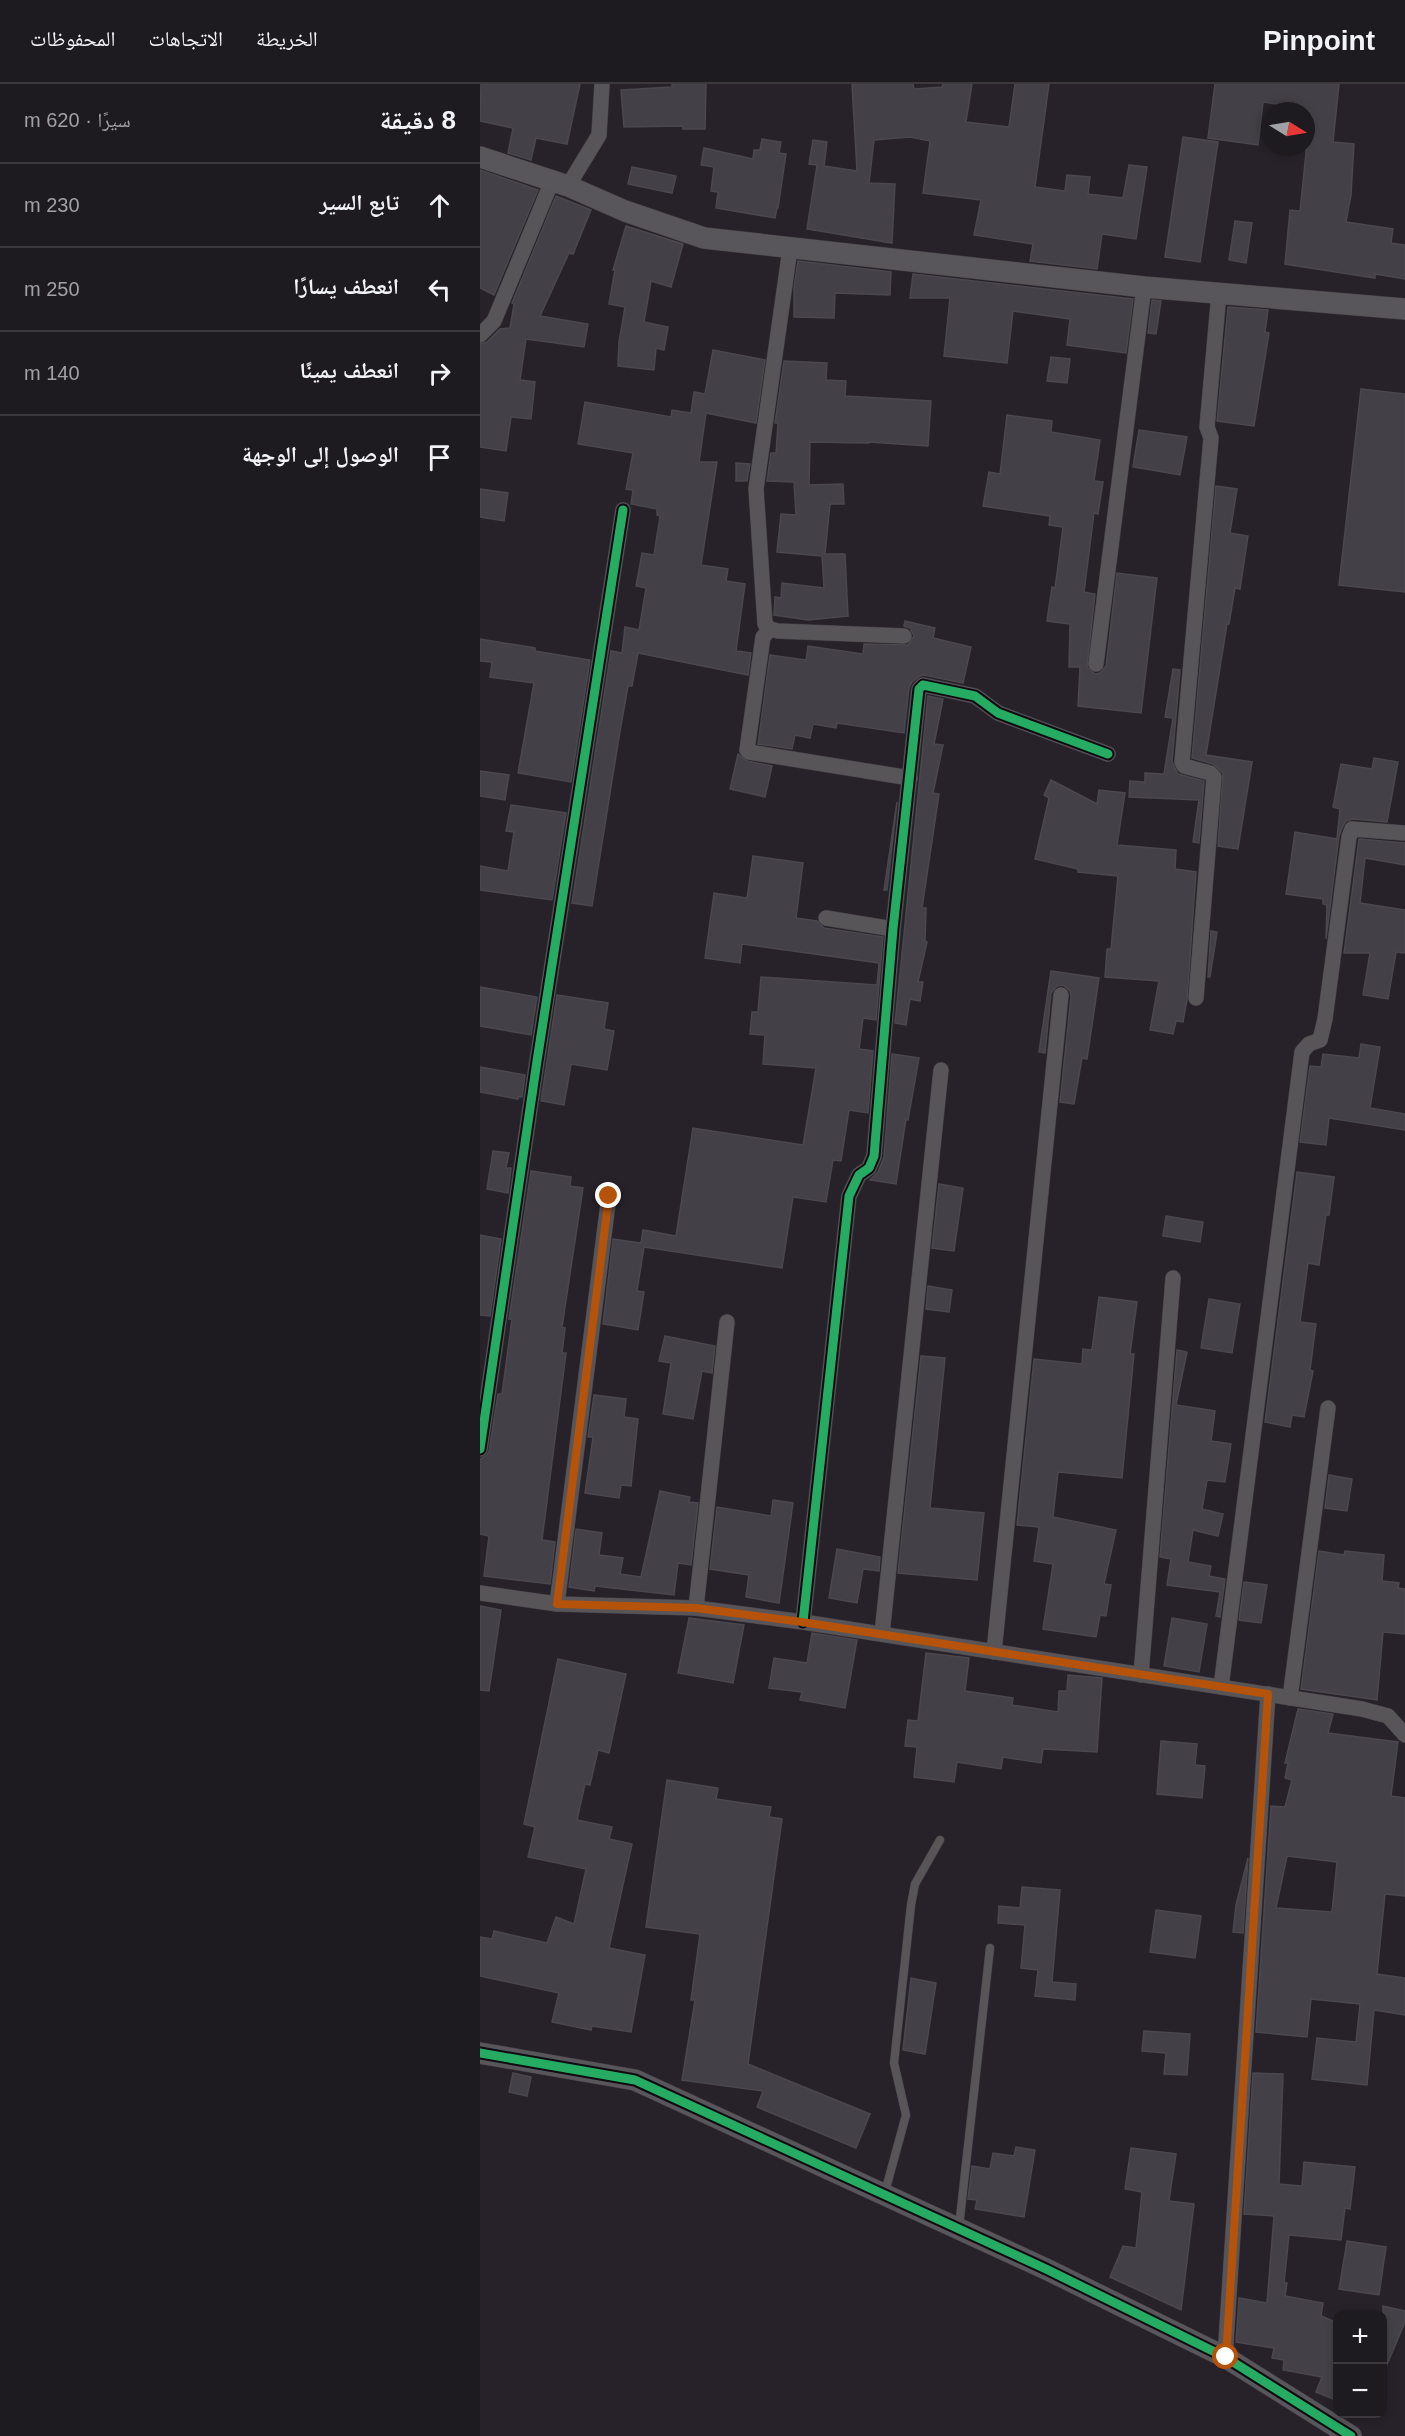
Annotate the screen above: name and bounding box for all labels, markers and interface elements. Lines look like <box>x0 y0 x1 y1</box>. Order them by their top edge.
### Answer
text: Pinpoint <box>1263 25 1375 56</box>
text: المحفوظات <box>30 27 115 50</box>
text: الاتجاهات <box>148 27 223 50</box>
text: الخريطة <box>256 27 318 50</box>
north arrow <box>1261 102 1315 156</box>
text: 8 دقيقة <box>380 105 456 135</box>
text: سيرًا · 620 m <box>24 109 131 131</box>
icon: ahead <box>423 189 456 222</box>
text: تابع السير <box>319 190 399 215</box>
text: 230 m <box>24 194 80 216</box>
icon: left <box>423 273 456 306</box>
text: انعطف يسارًا <box>293 274 399 299</box>
text: 250 m <box>24 278 80 300</box>
icon: right <box>423 357 456 390</box>
text: انعطف يمينًا <box>300 358 399 383</box>
text: 140 m <box>24 362 80 384</box>
icon: arrive <box>423 441 456 474</box>
text: الوصول إلى الوجهة <box>242 442 399 467</box>
route end <box>595 1182 621 1208</box>
map controls <box>1333 2310 1387 2418</box>
button: + <box>1333 2310 1387 2364</box>
route start <box>1212 2343 1238 2369</box>
button: − <box>1333 2364 1387 2418</box>

